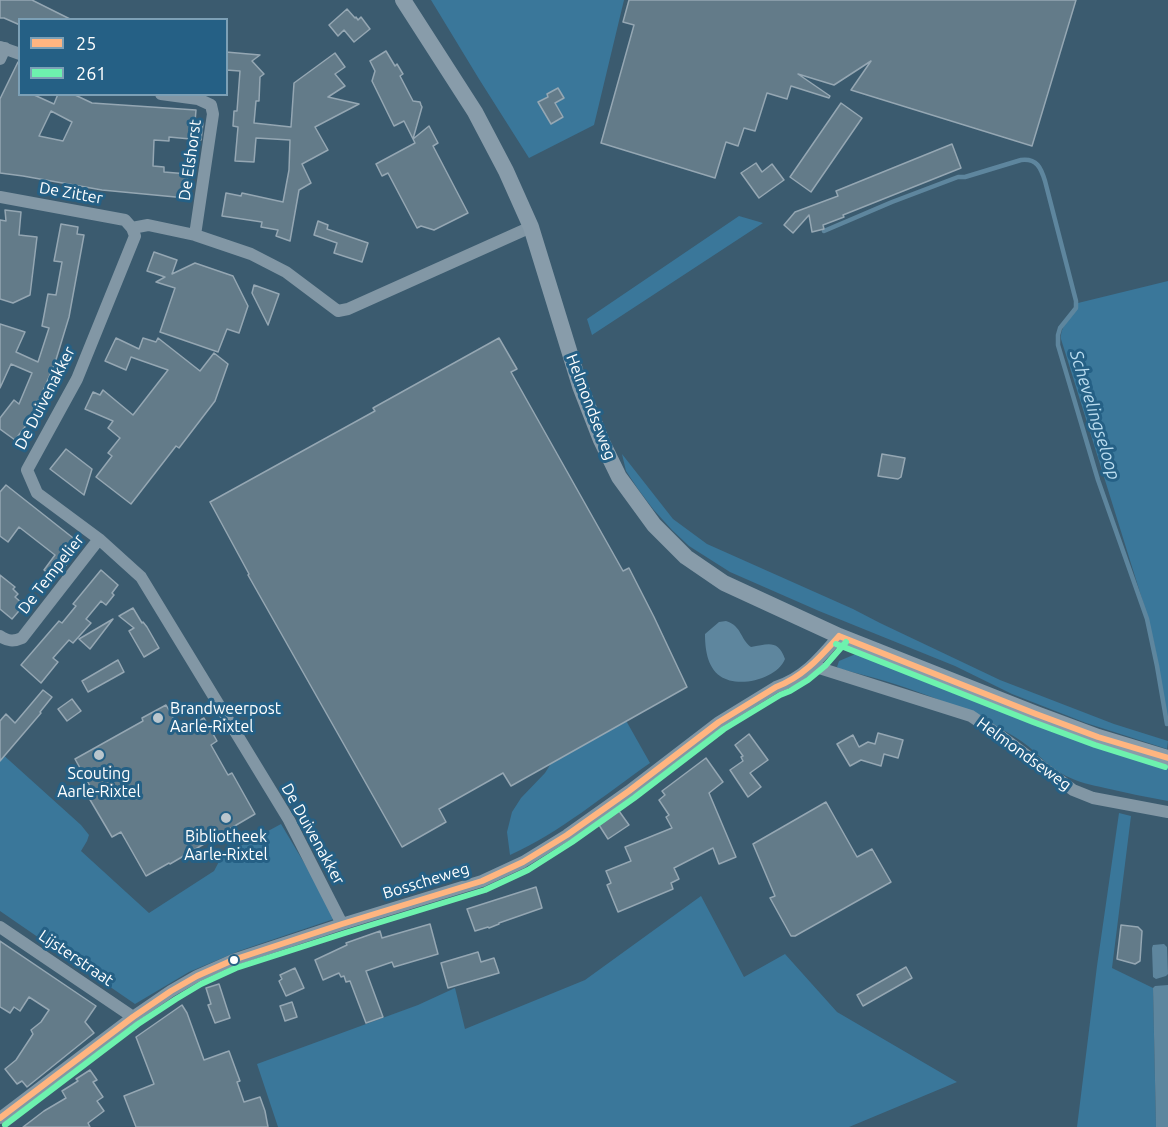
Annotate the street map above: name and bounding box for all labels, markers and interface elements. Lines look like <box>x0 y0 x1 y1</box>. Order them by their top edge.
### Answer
legend <box>18 18 228 96</box>
text: 25 <box>76 33 96 53</box>
text: 261 <box>76 63 106 83</box>
street label: De Elshorst <box>175 118 205 202</box>
street label: De Zitter <box>38 178 104 208</box>
street label: De Duivenakker <box>11 343 79 453</box>
water label: Schevelingseloop <box>1065 348 1125 482</box>
street label: Helmondseweg <box>562 351 620 463</box>
street label: De Tempelier <box>14 530 88 618</box>
place label: Brandweerpost Aarle-Rixtel <box>170 699 281 737</box>
marker: Brandweerpost Aarle-Rixtel <box>151 711 165 725</box>
street label: Helmondseweg <box>973 713 1075 795</box>
marker: Scouting Aarle-Rixtel <box>92 748 106 762</box>
place label: Scouting Aarle-Rixtel <box>57 764 141 802</box>
street label: De Duivenakker <box>277 780 349 888</box>
marker: Bibliotheek Aarle-Rixtel <box>219 811 233 825</box>
place label: Bibliotheek Aarle-Rixtel <box>184 827 268 865</box>
street label: Bosscheweg <box>381 859 471 903</box>
street label: Lijsterstraat <box>35 926 117 990</box>
unlabelled marker <box>228 954 240 966</box>

